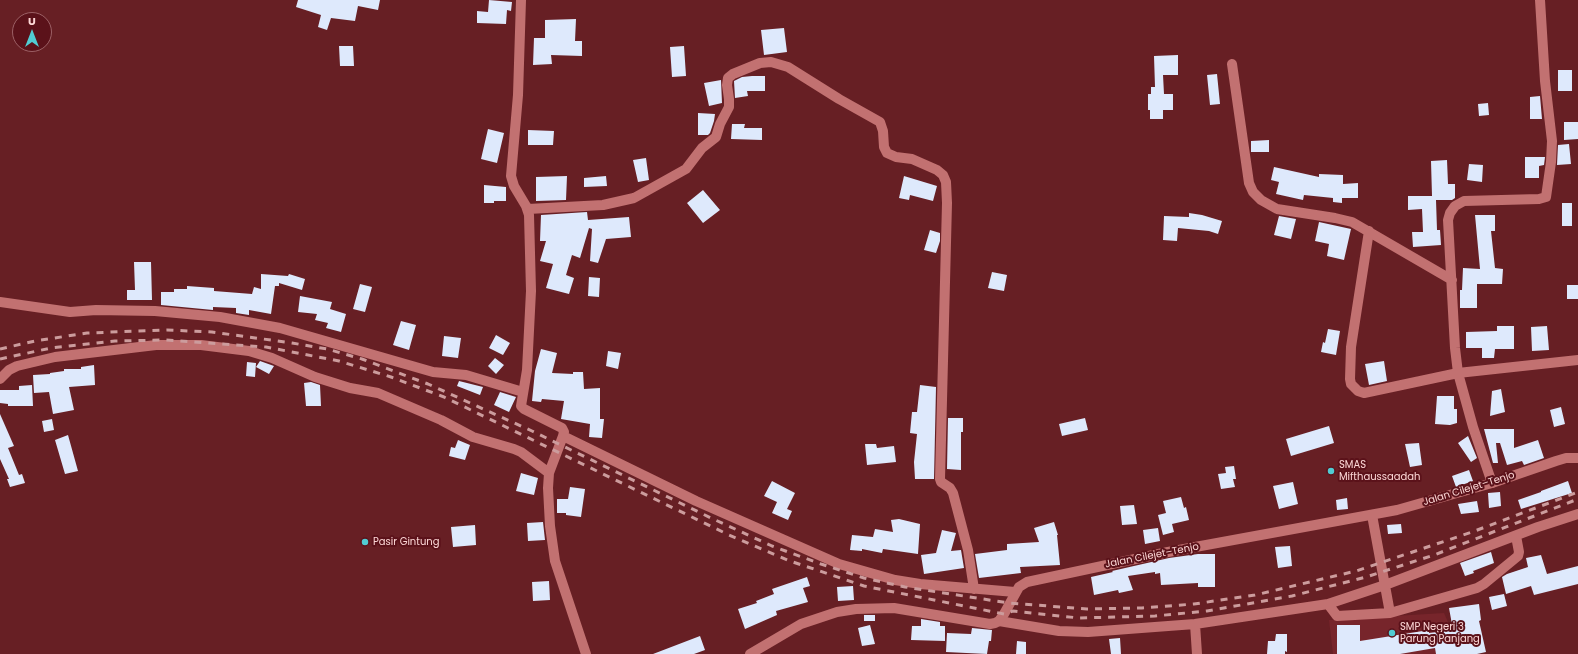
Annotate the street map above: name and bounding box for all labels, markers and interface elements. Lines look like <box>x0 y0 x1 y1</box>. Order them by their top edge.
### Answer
north arrow <box>12 12 52 52</box>
text: U <box>28 13 36 29</box>
place label: SMAS Mifthaussaadah <box>1339 459 1420 482</box>
marker: SMAS Mifthaussaadah <box>1326 466 1336 476</box>
street label: Jalan Cilejet–Tenjo <box>1422 469 1516 509</box>
place label: Pasir Gintung <box>373 536 439 548</box>
marker: Pasir Gintung <box>360 537 370 547</box>
street label: Jalan Cilejet–Tenjo <box>1104 541 1200 571</box>
place label: SMP Negeri 3 Parung Panjang <box>1400 621 1480 644</box>
marker: SMP Negeri 3 Parung Panjang <box>1387 628 1397 638</box>

